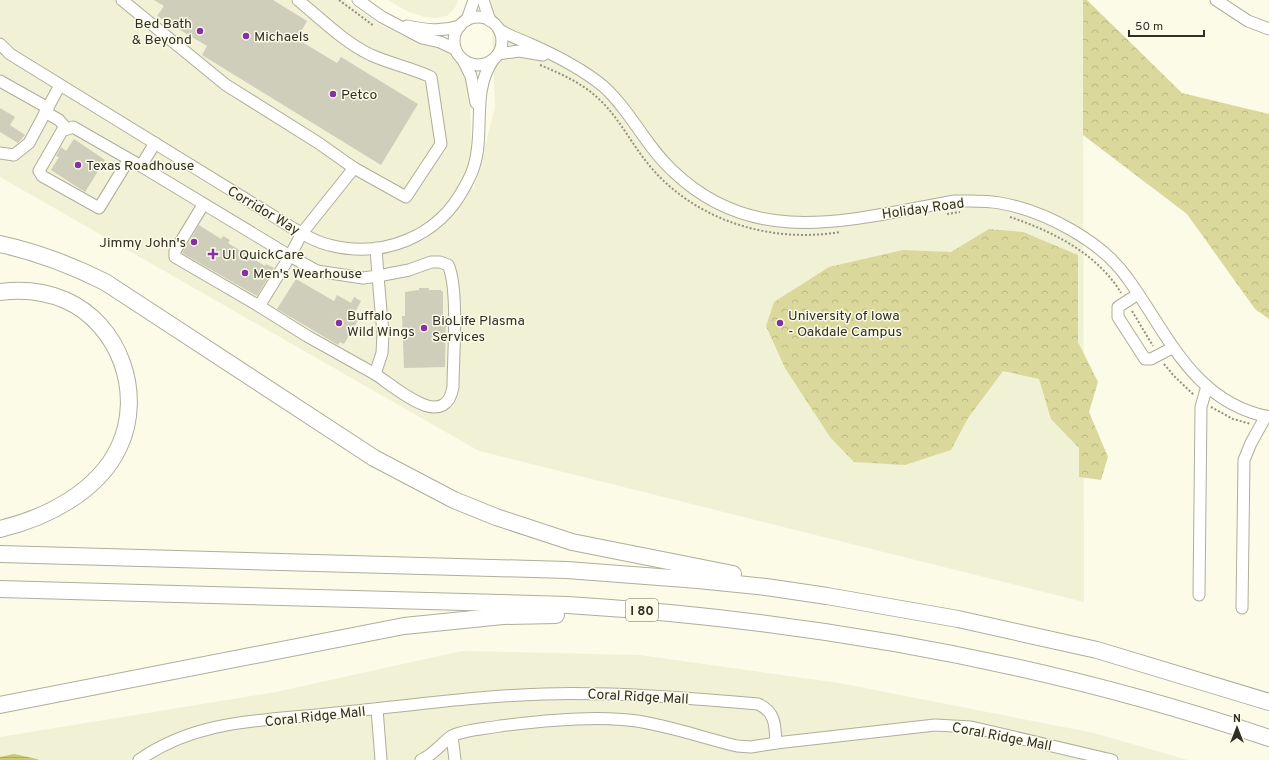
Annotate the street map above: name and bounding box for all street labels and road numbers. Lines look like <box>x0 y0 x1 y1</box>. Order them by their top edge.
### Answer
street label: Corridor Way <box>224 183 302 240</box>
street label: Holiday Road <box>881 195 966 224</box>
road number: I 80 <box>626 599 658 621</box>
street label: Coral Ridge Mall <box>587 686 689 709</box>
street label: Coral Ridge Mall <box>264 704 366 731</box>
street label: Coral Ridge Mall <box>950 719 1053 755</box>

